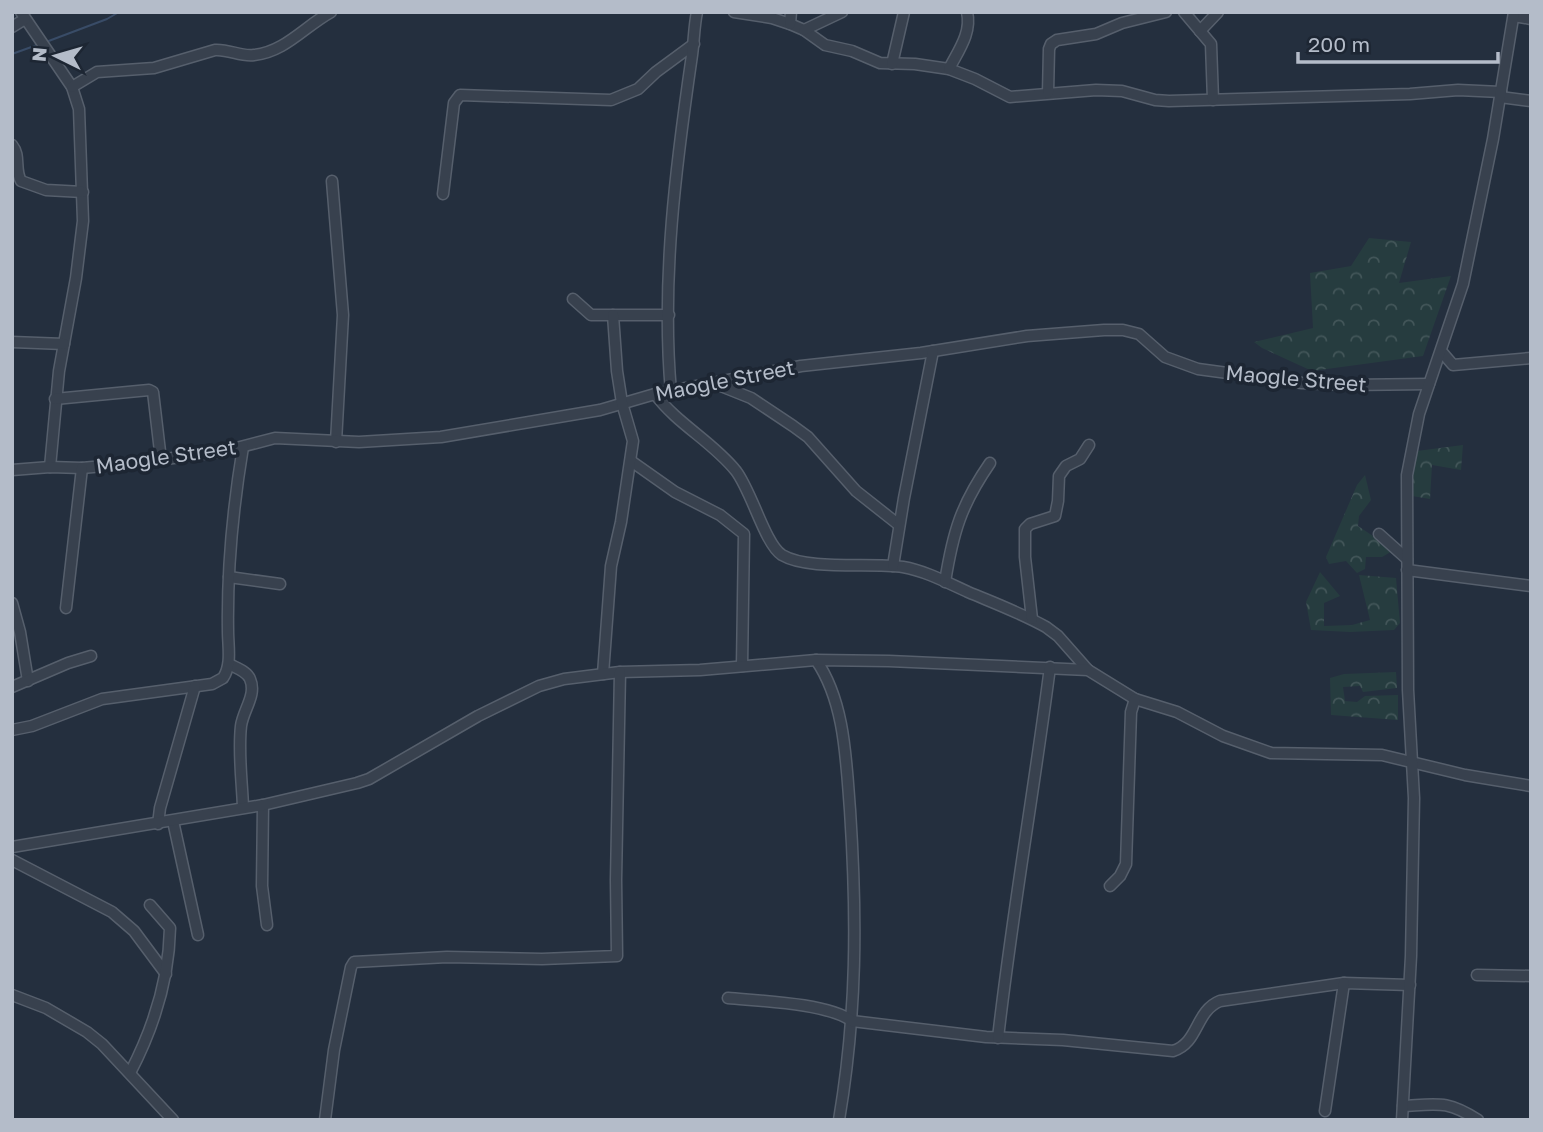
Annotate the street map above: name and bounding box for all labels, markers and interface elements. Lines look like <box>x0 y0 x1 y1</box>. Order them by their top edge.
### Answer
north arrow <box>21 21 91 91</box>
scale bar <box>1298 21 1498 65</box>
text: 200 m <box>1308 31 1370 57</box>
text: N <box>26 46 51 63</box>
street label: Maogle Street <box>653 354 797 406</box>
street label: Maogle Street <box>1224 359 1368 397</box>
street label: Maogle Street <box>94 433 238 479</box>

